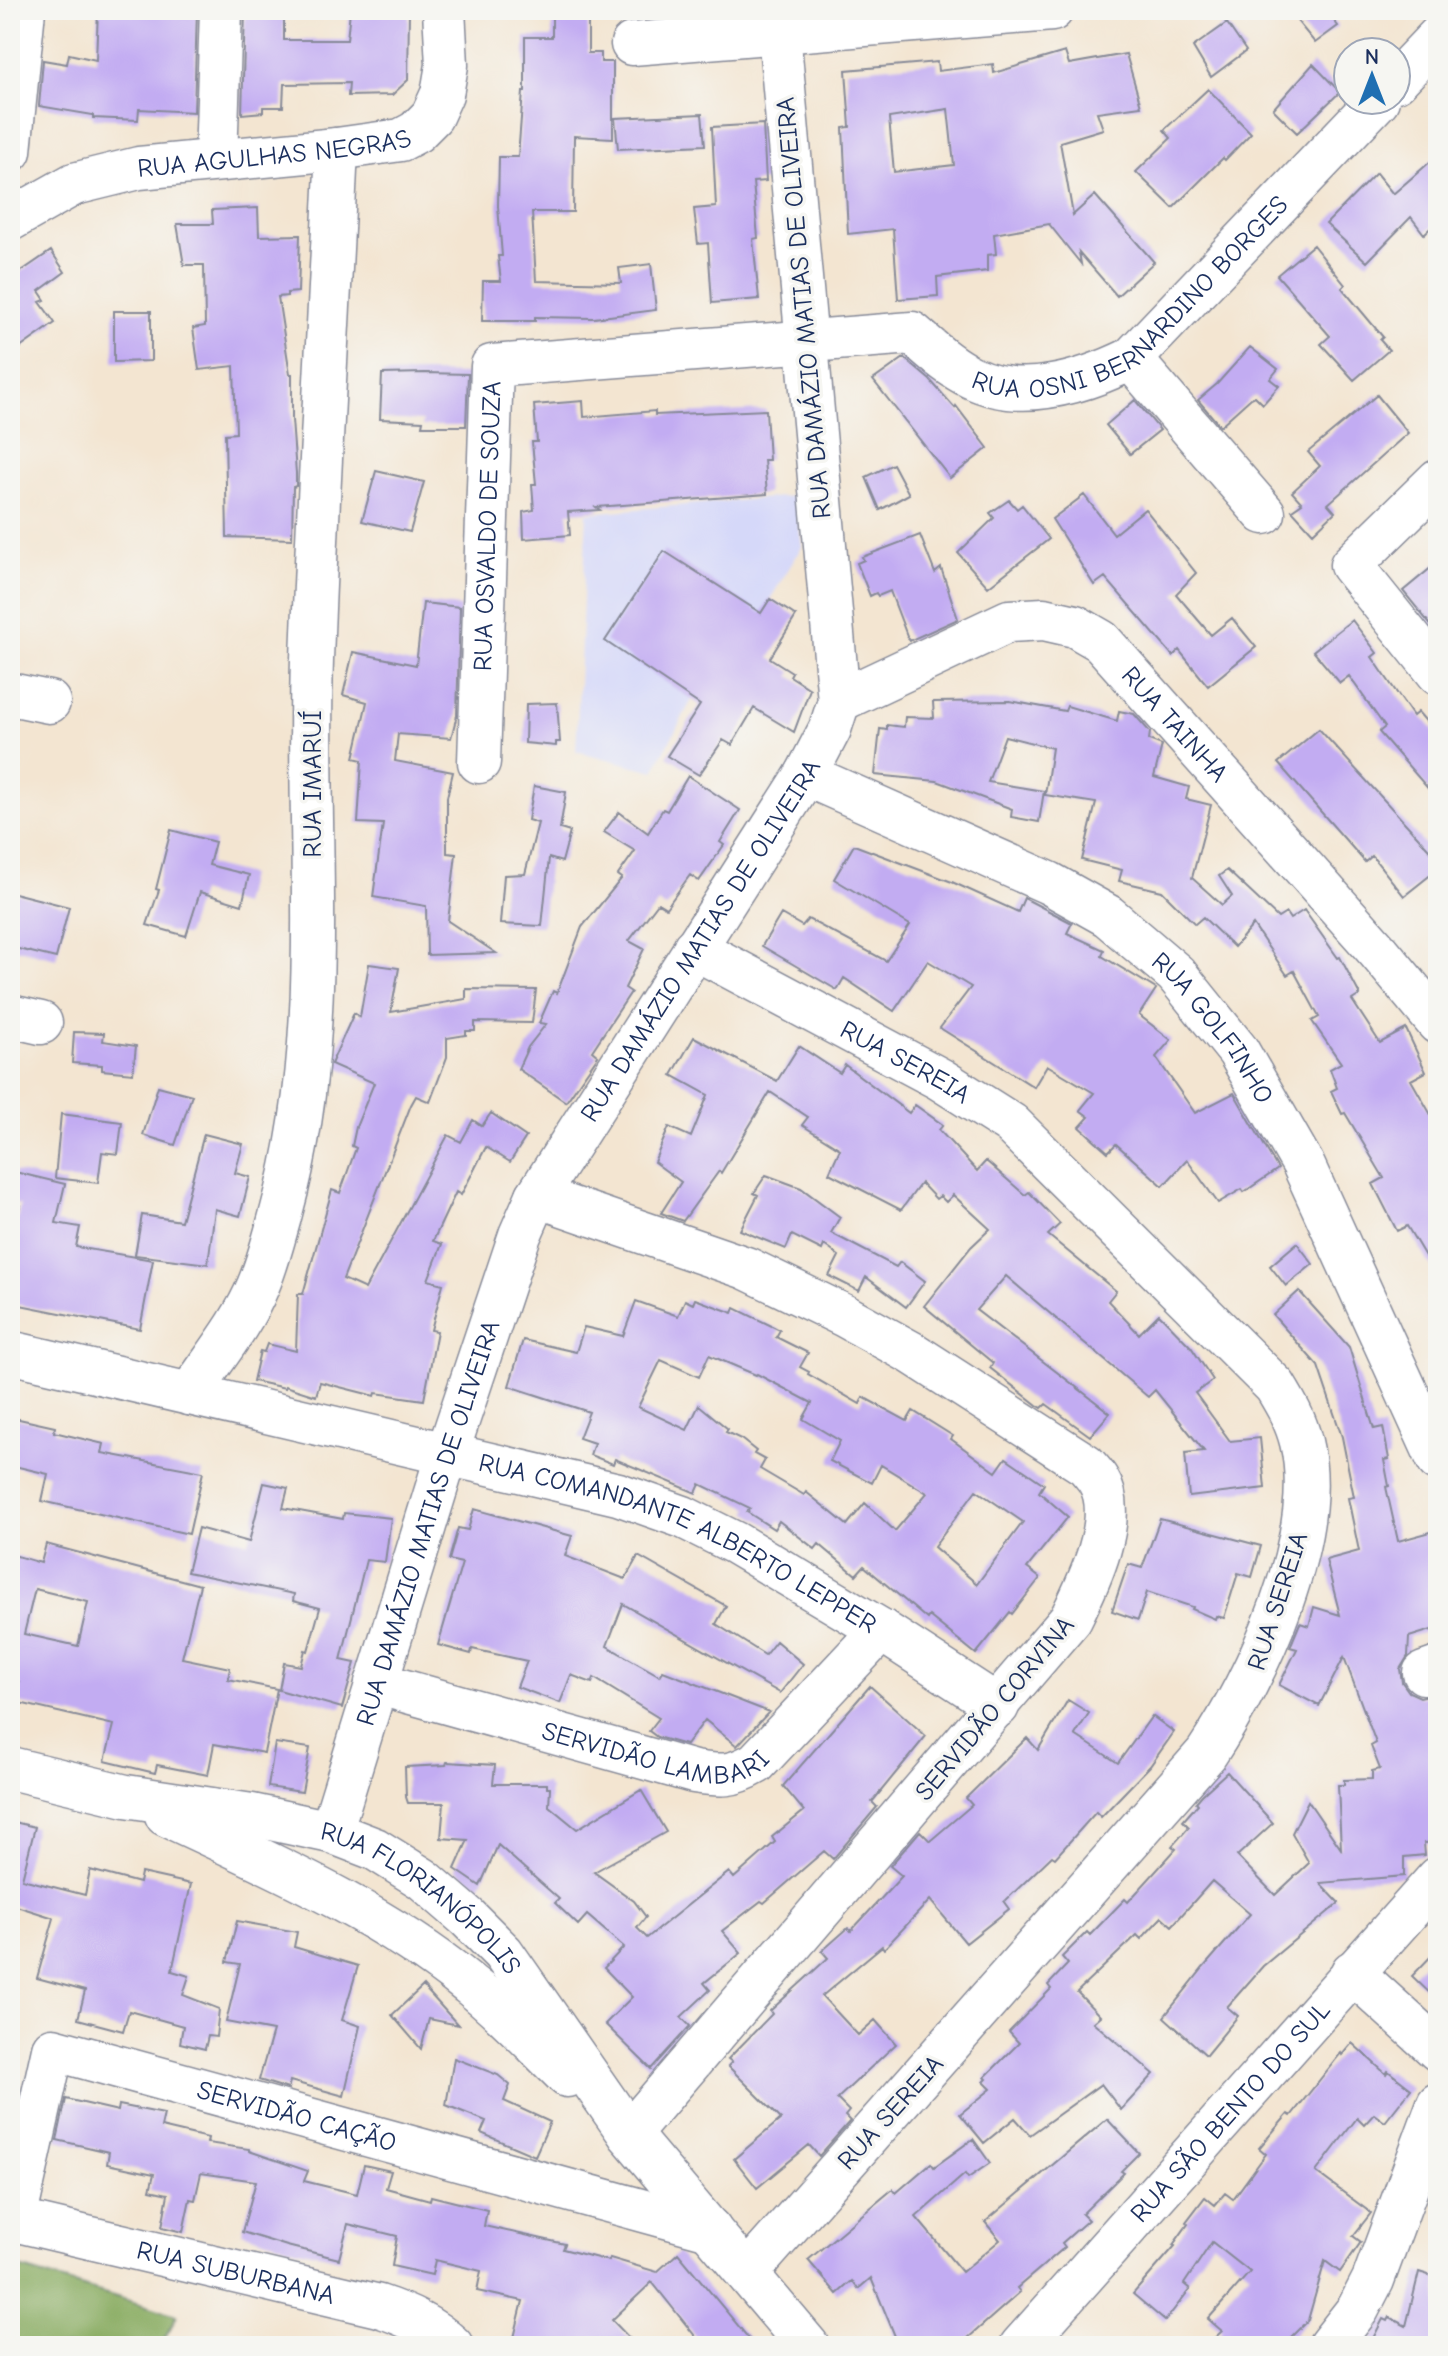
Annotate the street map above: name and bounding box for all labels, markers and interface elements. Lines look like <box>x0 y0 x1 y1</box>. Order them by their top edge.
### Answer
north arrow <box>1332 36 1412 116</box>
text: N <box>1365 44 1379 70</box>
street label: RUA DAMÁZIO MATIAS DE OLIVEIRA <box>770 96 837 520</box>
street label: RUA AGULHAS NEGRAS <box>136 123 417 184</box>
street label: RUA OSNI BERNARDINO BORGES <box>967 190 1295 405</box>
street label: RUA OSVALDO DE SOUZA <box>468 381 507 672</box>
street label: RUA TAINHA <box>1115 661 1234 788</box>
street label: RUA IMARUÍ <box>297 710 328 858</box>
street label: RUA DAMÁZIO MATIAS DE OLIVEIRA <box>575 755 827 1127</box>
street label: RUA GOLFINHO <box>1145 946 1279 1109</box>
street label: RUA SEREIA <box>835 1015 975 1110</box>
street label: RUA DAMÁZIO MATIAS DE OLIVEIRA <box>351 1317 507 1729</box>
street label: RUA COMANDANTE ALBERTO LEPPER <box>476 1448 882 1640</box>
street label: RUA SEREIA <box>1242 1528 1314 1674</box>
street label: SERVIDÃO CORVINA <box>908 1610 1080 1807</box>
street label: SERVIDÃO LAMBARI <box>539 1716 776 1791</box>
street label: RUA FLORIANÓPOLIS <box>318 1816 527 1980</box>
street label: RUA SÃO BENTO DO SUL <box>1125 1996 1337 2229</box>
street label: RUA SEREIA <box>832 2049 950 2176</box>
street label: SERVIDÃO CAÇÃO <box>194 2075 399 2158</box>
street label: RUA SUBURBANA <box>134 2235 337 2311</box>

